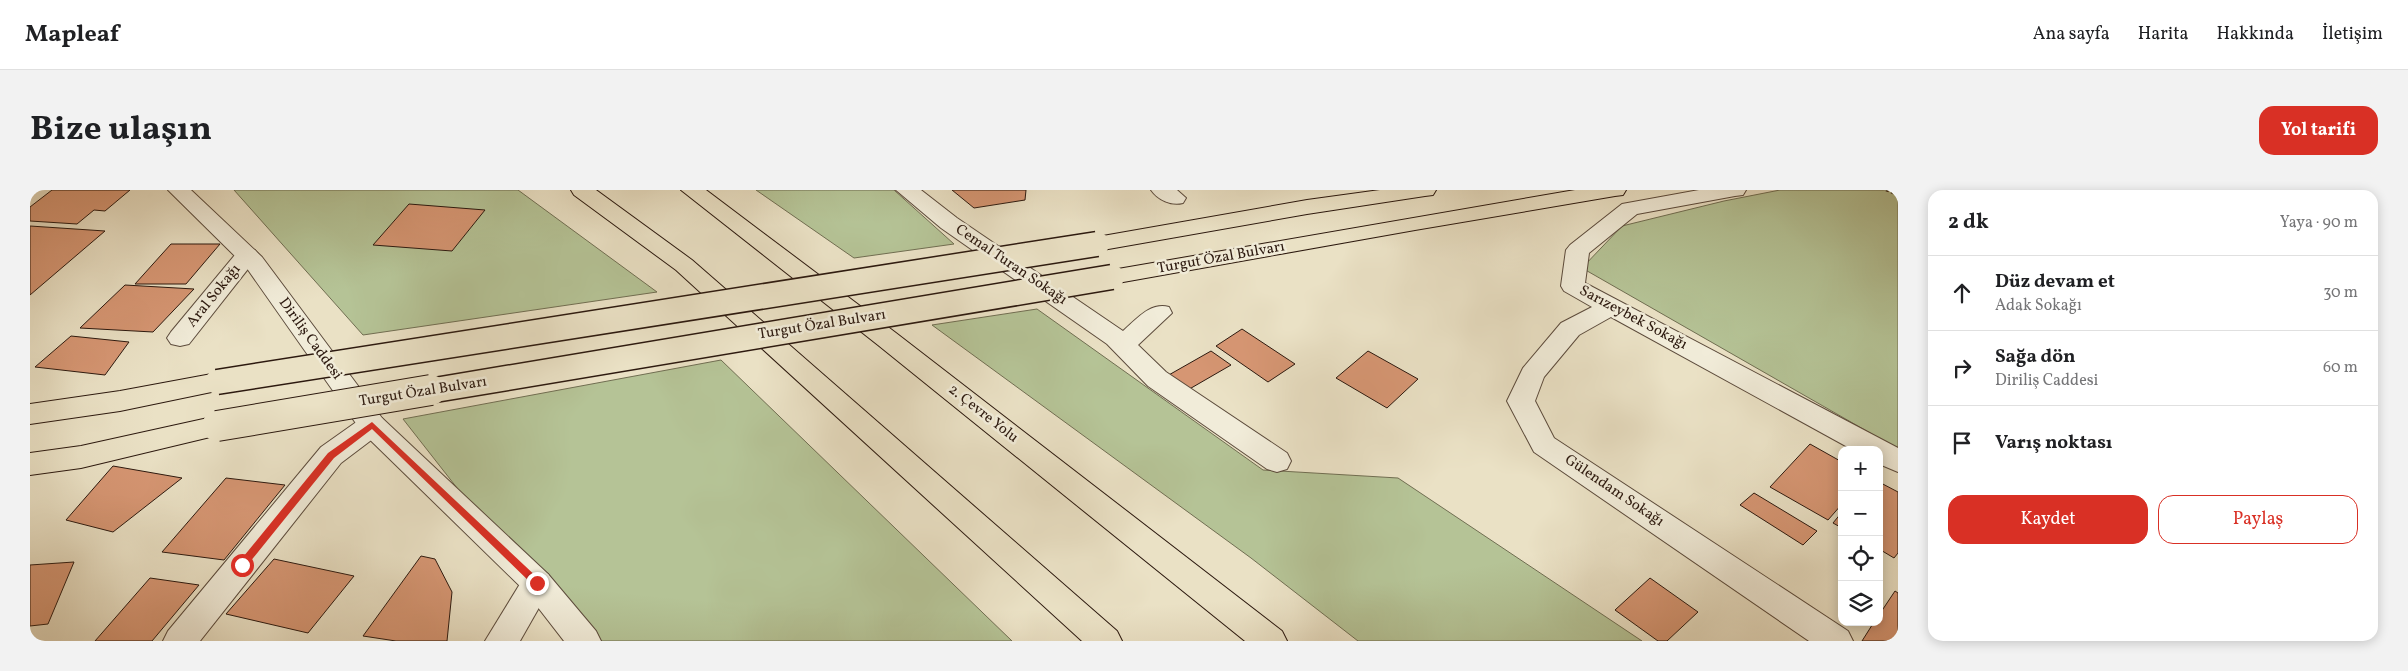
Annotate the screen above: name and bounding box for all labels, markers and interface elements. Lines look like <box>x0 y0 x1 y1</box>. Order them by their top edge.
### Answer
text: Mapleaf <box>25 18 119 52</box>
text: Ana sayfa <box>2033 22 2110 47</box>
text: Harita <box>2138 22 2189 47</box>
text: Hakkında <box>2217 22 2294 47</box>
text: İletişim <box>2322 22 2383 47</box>
text: Bize ulaşın <box>30 106 212 154</box>
button: Yol tarifi <box>2259 106 2378 155</box>
text: 2 dk <box>1948 208 1989 237</box>
text: Yaya · 90 m <box>2280 212 2358 234</box>
street label: Cemal Turan Sokağı <box>951 220 1071 310</box>
street label: Turgut Özal Bulvarı <box>1156 236 1286 280</box>
street label: Aral Sokağı <box>182 260 246 332</box>
text: Düz devam et <box>1995 269 2115 295</box>
icon: ahead <box>1948 279 1976 307</box>
street label: Sarızeybek Sokağı <box>1575 281 1691 355</box>
text: 30 m <box>2323 282 2358 304</box>
street label: Diriliş Caddesi <box>273 294 347 384</box>
text: Adak Sokağı <box>1995 295 2082 317</box>
street label: Turgut Özal Bulvarı <box>757 305 887 345</box>
text: Sağa dön <box>1995 344 2075 370</box>
icon: right <box>1948 354 1976 382</box>
text: 60 m <box>2323 357 2358 379</box>
text: Diriliş Caddesi <box>1995 370 2098 392</box>
street label: Turgut Özal Bulvarı <box>358 372 488 412</box>
street label: 2. Çevre Yolu <box>943 380 1023 448</box>
icon: arrive <box>1948 429 1976 457</box>
text: Varış noktası <box>1995 430 2112 456</box>
map controls <box>1838 446 1883 626</box>
button: + <box>1838 446 1883 491</box>
street label: Gülendam Sokağı <box>1560 450 1668 532</box>
button: − <box>1838 491 1883 536</box>
button: Kaydet <box>1948 495 2148 544</box>
button: Paylaş <box>2158 495 2358 544</box>
button: locate <box>1838 536 1883 581</box>
route start <box>231 554 254 577</box>
route end <box>526 572 549 595</box>
button: layers <box>1838 581 1883 626</box>

